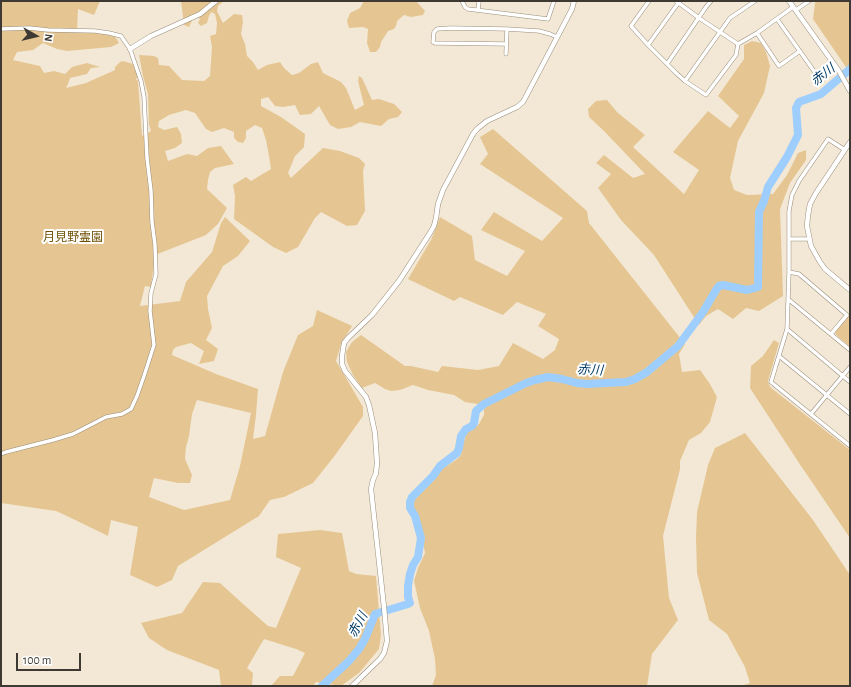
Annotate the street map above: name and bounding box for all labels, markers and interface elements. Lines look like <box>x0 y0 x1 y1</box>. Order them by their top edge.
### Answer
north arrow <box>16 16 56 56</box>
text: N <box>42 33 54 42</box>
water label: 赤川 <box>808 61 838 89</box>
park label: 月見野霊園 <box>43 230 103 244</box>
water label: 赤川 <box>577 362 603 378</box>
water label: 赤川 <box>345 610 371 640</box>
scale bar <box>18 645 83 671</box>
text: 100 m <box>23 654 51 666</box>

